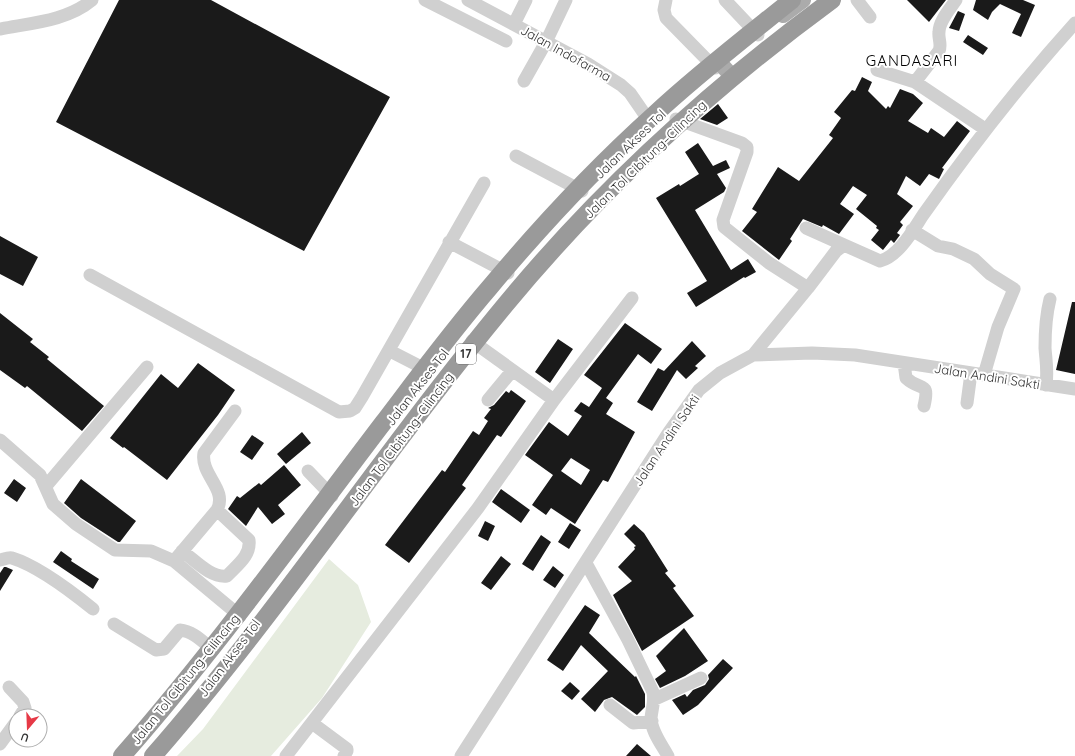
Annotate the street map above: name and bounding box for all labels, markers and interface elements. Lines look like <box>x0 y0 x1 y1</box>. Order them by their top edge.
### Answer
street label: Jalan Indofarma <box>518 22 614 84</box>
district label: GANDASARI <box>866 51 958 70</box>
street label: Jalan Tol Cibitung–Cilincing <box>581 96 709 222</box>
street label: Jalan Akses Tol <box>591 106 669 182</box>
road number: 17 <box>456 344 476 364</box>
street label: Jalan Akses Tol <box>382 346 452 428</box>
street label: Jalan Andini Sakti <box>933 360 1041 392</box>
street label: Jalan Tol Cibitung–Cilincing <box>345 369 457 509</box>
street label: Jalan Andini Sakti <box>629 391 703 489</box>
street label: Jalan Tol Cibitung–Cilincing <box>127 610 243 748</box>
street label: Jalan Akses Tol <box>195 616 263 700</box>
north arrow <box>8 708 48 748</box>
text: U <box>19 730 31 745</box>

